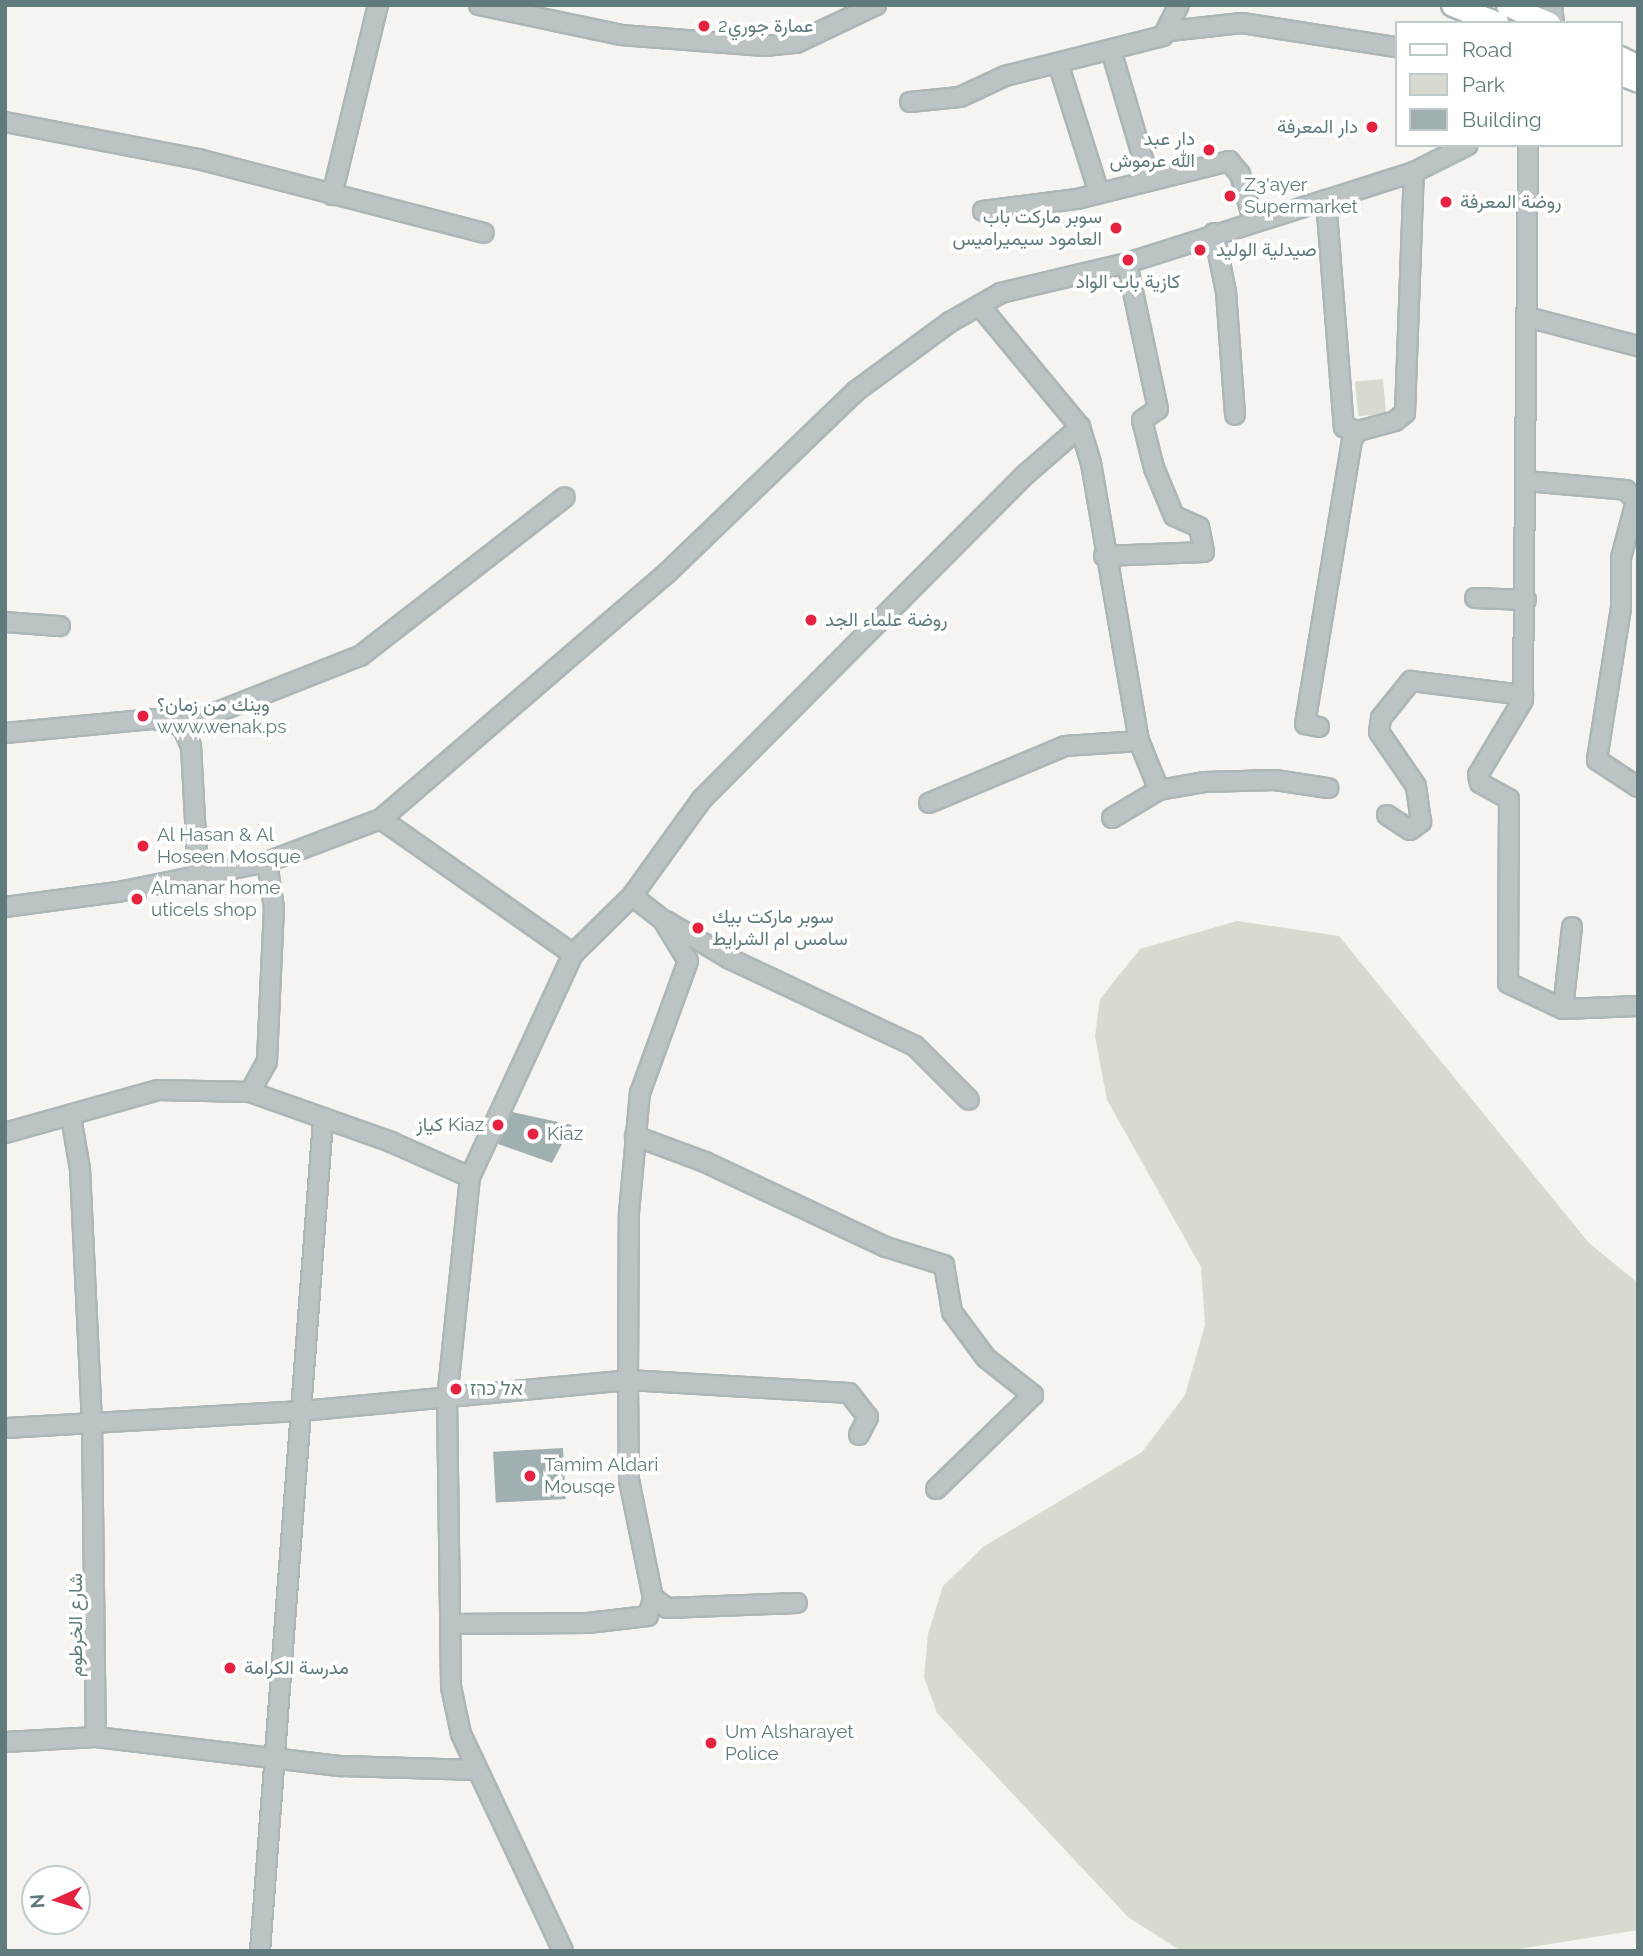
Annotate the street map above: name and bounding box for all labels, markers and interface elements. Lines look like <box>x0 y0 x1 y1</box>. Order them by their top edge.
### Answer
place label: عمارة جوري2 <box>718 15 813 37</box>
marker: عمارة جوري2 <box>696 18 712 34</box>
legend <box>1394 21 1622 147</box>
text: Road <box>1462 37 1512 62</box>
text: Park <box>1462 72 1505 97</box>
text: Building <box>1462 107 1542 132</box>
place label: دار المعرفة <box>1277 116 1358 138</box>
marker: دار المعرفة <box>1364 119 1380 135</box>
place label: دار عبد الله عرموش <box>1109 128 1195 172</box>
marker: دار عبد الله عرموش <box>1201 142 1217 158</box>
place label: Z3'ayer Supermarket <box>1244 174 1358 218</box>
marker: Z3'ayer Supermarket <box>1222 188 1238 204</box>
place label: روضة المعرفة <box>1460 191 1561 213</box>
marker: روضة المعرفة <box>1438 194 1454 210</box>
place label: سوبر ماركت باب العامود سيميراميس <box>952 206 1102 250</box>
marker: سوبر ماركت باب العامود سيميراميس <box>1108 220 1124 236</box>
place label: صيدلية الوليد <box>1216 239 1317 261</box>
marker: صيدلية الوليد <box>1190 240 1210 260</box>
marker: كازية باب الواد <box>1120 252 1136 268</box>
place label: كازية باب الواد <box>1076 271 1180 293</box>
place label: روضة علماء الجد <box>825 609 948 631</box>
marker: روضة علماء الجد <box>803 612 819 628</box>
place label: وينك من زمان؟ www.wenak.ps <box>157 694 286 738</box>
marker: وينك من زمان؟ www.wenak.ps <box>135 708 151 724</box>
place label: Al Hasan & Al Hoseen Mosque <box>157 824 301 868</box>
marker: Al Hasan & Al Hoseen Mosque <box>135 838 151 854</box>
place label: Almanar home uticels shop <box>151 877 281 921</box>
marker: Almanar home uticels shop <box>129 891 145 907</box>
place label: سوبر ماركت بيك سامس ام الشرايط <box>712 906 848 950</box>
marker: سوبر ماركت بيك سامس ام الشرايط <box>690 920 706 936</box>
place label: كياز Kiaz <box>416 1114 484 1136</box>
marker: كياز Kiaz <box>490 1117 506 1133</box>
place label: Kiaz <box>547 1123 583 1145</box>
marker: Kiaz <box>525 1126 541 1142</box>
place label: אל כרז <box>470 1378 523 1400</box>
marker: אל כרז <box>448 1381 464 1397</box>
place label: Tamim Aldari Mousqe <box>544 1454 659 1498</box>
marker: Tamim Aldari Mousqe <box>522 1468 538 1484</box>
street label: شارع الخرطوم <box>65 1573 87 1677</box>
place label: مدرسة الكرامة <box>244 1657 349 1679</box>
marker: مدرسة الكرامة <box>222 1660 238 1676</box>
place label: Um Alsharayet Police <box>725 1721 854 1765</box>
marker: Um Alsharayet Police <box>703 1735 719 1751</box>
north arrow <box>21 1865 91 1935</box>
text: N <box>26 1893 49 1909</box>

